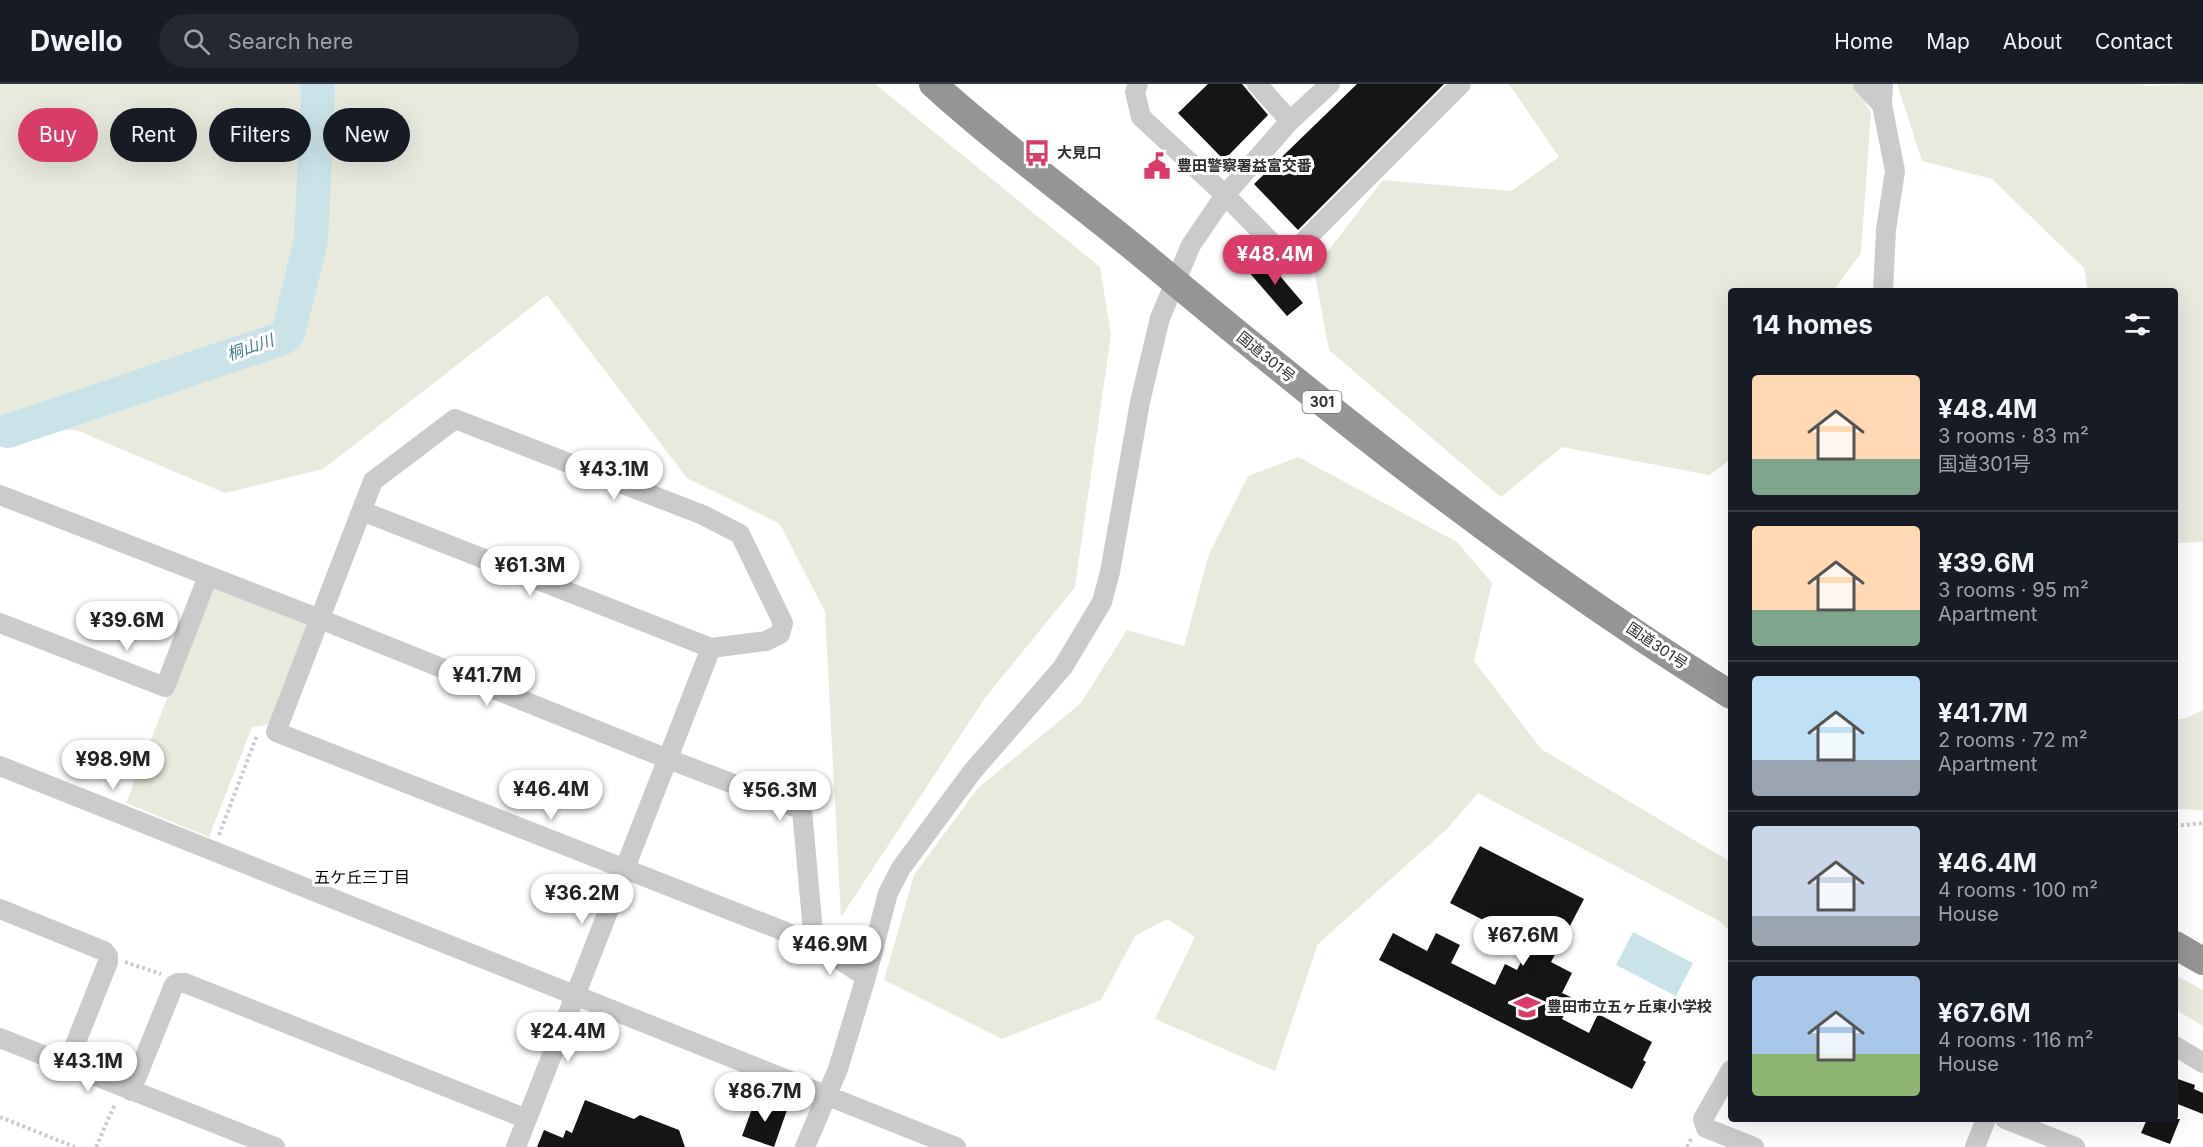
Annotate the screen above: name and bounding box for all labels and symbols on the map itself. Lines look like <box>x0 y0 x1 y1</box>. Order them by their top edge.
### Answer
bus stop icon: 大見口 <box>1022 138 1052 168</box>
place label: 大見口 <box>1057 143 1102 162</box>
public building icon: 豊田警察署益富交番 <box>1142 151 1172 181</box>
place label: 豊田警察署益富交番 <box>1177 156 1312 175</box>
pin: ¥48.4M <box>1226 235 1324 286</box>
street label: 国道301号 <box>1233 327 1299 386</box>
water label: 桐山川 <box>224 329 278 364</box>
road number: 301 <box>1302 391 1342 413</box>
pin: ¥43.1M <box>565 450 663 501</box>
pin: ¥61.3M <box>481 546 579 597</box>
pin: ¥39.6M <box>78 601 176 652</box>
street label: 国道301号 <box>1623 618 1692 673</box>
pin: ¥41.7M <box>438 656 536 707</box>
pin: ¥98.9M <box>64 740 162 791</box>
pin: ¥46.4M <box>502 770 600 821</box>
pin: ¥56.3M <box>731 771 829 822</box>
district label: 五ケ丘三丁目 <box>314 867 410 887</box>
pin: ¥36.2M <box>533 874 631 925</box>
pin: ¥67.6M <box>1474 916 1572 967</box>
pin: ¥46.9M <box>781 925 879 976</box>
school or university icon: 豊田市立五ヶ丘東小学校 <box>1512 992 1542 1022</box>
place label: 豊田市立五ヶ丘東小学校 <box>1547 997 1712 1016</box>
pin: ¥24.4M <box>519 1012 617 1063</box>
pin: ¥43.1M <box>39 1042 137 1093</box>
pin: ¥86.7M <box>716 1072 814 1123</box>

